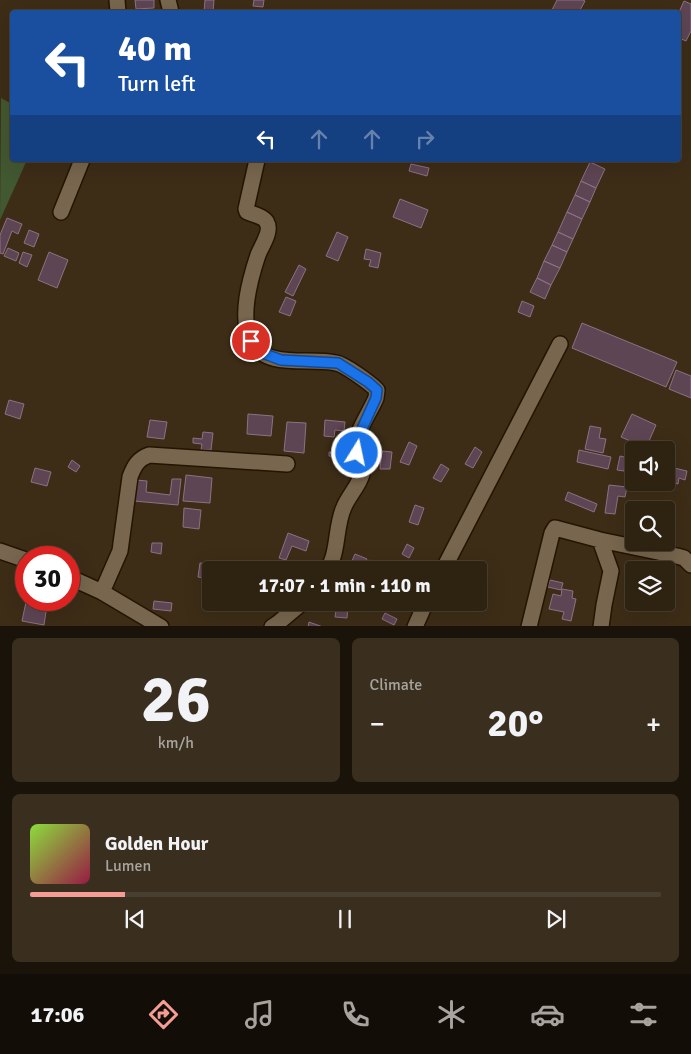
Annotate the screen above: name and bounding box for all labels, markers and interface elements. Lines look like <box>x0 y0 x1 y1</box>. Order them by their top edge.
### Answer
text: 40 m <box>118 27 192 70</box>
icon: left <box>35 30 100 95</box>
text: Turn left <box>118 70 196 97</box>
icon: left <box>252 125 280 153</box>
icon: ahead <box>305 125 333 153</box>
icon: ahead <box>358 125 386 153</box>
icon: right <box>411 125 439 153</box>
pin <box>230 320 272 362</box>
icon: arrive <box>237 327 265 355</box>
position arrow <box>330 426 382 478</box>
map controls <box>625 441 675 611</box>
button: sound <box>625 441 675 491</box>
button: search <box>625 501 675 551</box>
speed limit sign: 30 <box>15 546 80 611</box>
button: layers <box>625 561 675 611</box>
text: 17:07 · 1 min · 110 m <box>258 574 431 598</box>
text: 26 <box>141 660 211 740</box>
text: Climate <box>370 675 422 695</box>
text: 20° <box>487 700 543 747</box>
text: − <box>370 707 385 741</box>
text: + <box>646 707 661 741</box>
text: km/h <box>158 733 194 753</box>
text: Golden Hour <box>105 832 208 856</box>
text: Lumen <box>105 856 151 876</box>
icon: previous <box>121 905 149 933</box>
icon: pause <box>331 905 359 933</box>
icon: next <box>542 905 570 933</box>
icon: directions <box>146 997 181 1032</box>
icon: music <box>242 997 277 1032</box>
icon: phone <box>338 997 373 1032</box>
icon: climate <box>434 997 469 1032</box>
icon: car <box>530 997 565 1032</box>
icon: filters <box>626 997 661 1032</box>
text: 17:06 <box>31 1001 85 1028</box>

